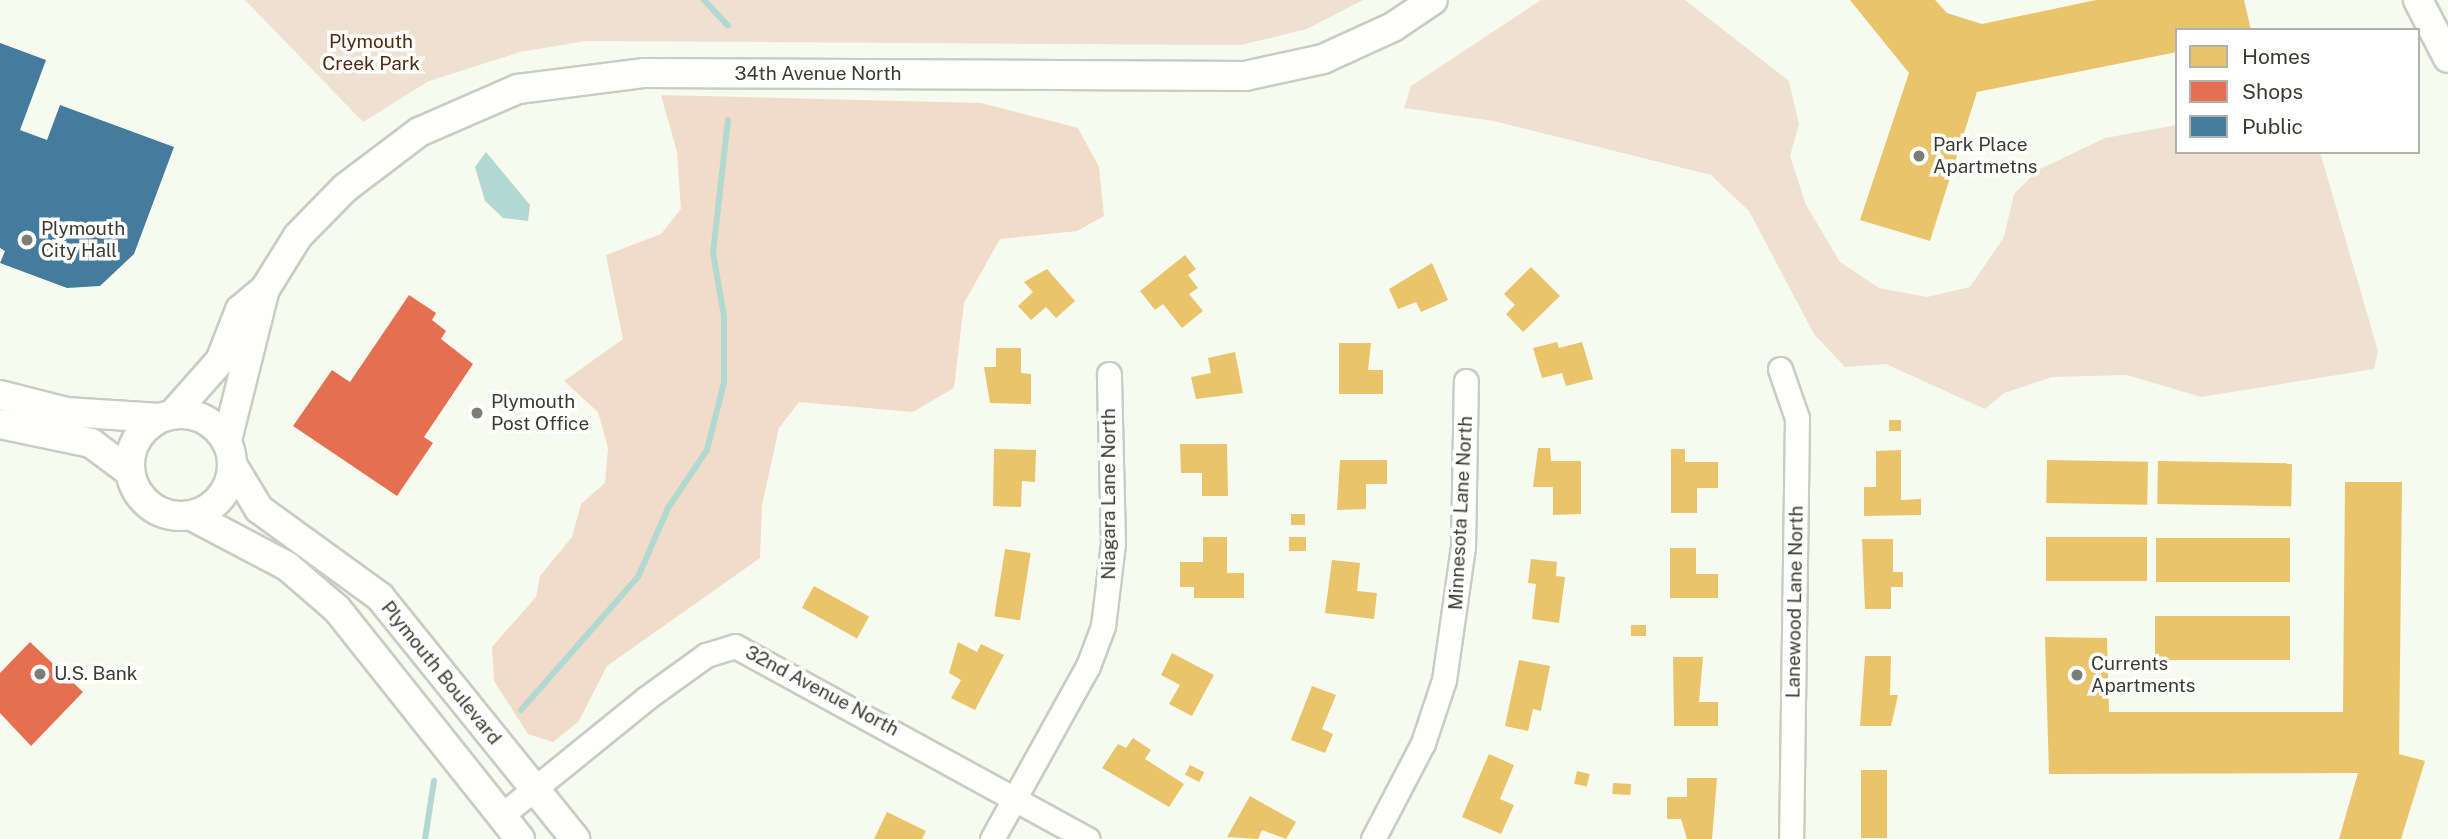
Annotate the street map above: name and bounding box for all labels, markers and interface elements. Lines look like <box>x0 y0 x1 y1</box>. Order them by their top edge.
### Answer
legend <box>2175 28 2420 154</box>
park label: Plymouth Creek Park <box>322 31 420 75</box>
text: Homes <box>2242 44 2310 69</box>
street label: 34th Avenue North <box>734 63 902 85</box>
text: Shops <box>2242 79 2303 104</box>
text: Public <box>2242 114 2303 139</box>
place label: Park Place Apartmetns <box>1933 134 2037 178</box>
marker: Park Place Apartmetns <box>1911 148 1927 164</box>
place label: Plymouth City Hall <box>41 218 125 262</box>
marker: Plymouth City Hall <box>19 232 35 248</box>
place label: Plymouth Post Office <box>491 391 589 435</box>
marker: Plymouth Post Office <box>469 405 485 421</box>
street label: Niagara Lane North <box>1098 408 1120 580</box>
street label: Minnesota Lane North <box>1445 415 1477 611</box>
street label: Lanewood Lane North <box>1782 505 1808 699</box>
street label: Plymouth Boulevard <box>376 597 506 749</box>
street label: 32nd Avenue North <box>741 641 903 741</box>
place label: Currents Apartments <box>2091 653 2195 697</box>
place label: U.S. Bank <box>54 663 138 685</box>
marker: U.S. Bank <box>32 666 48 682</box>
marker: Currents Apartments <box>2069 667 2085 683</box>

